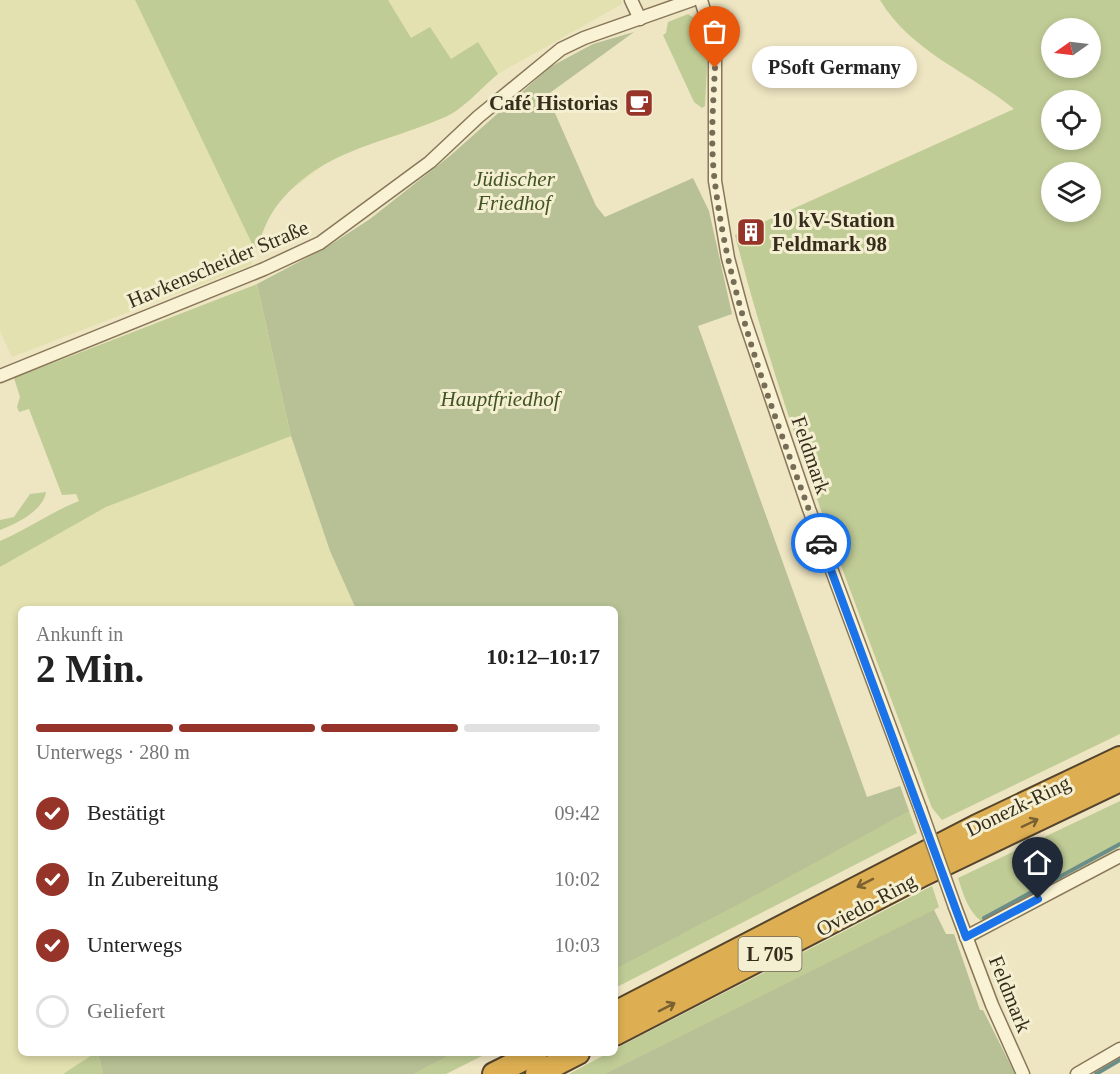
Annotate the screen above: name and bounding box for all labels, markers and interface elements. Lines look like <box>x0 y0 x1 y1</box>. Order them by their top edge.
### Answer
pin <box>689 6 740 68</box>
icon: bag <box>698 15 731 48</box>
north arrow <box>1041 18 1101 78</box>
map controls <box>1041 18 1101 222</box>
callout: PSoft Germany <box>751 47 916 89</box>
text: PSoft Germany <box>768 56 901 78</box>
cafe icon: Café Historias <box>623 87 655 119</box>
button: locate <box>1041 90 1101 150</box>
place label: Café Historias <box>489 91 618 115</box>
button: layers <box>1041 162 1101 222</box>
park label: Jüdischer Friedhof <box>473 167 556 215</box>
place label: 10 kV-Station Feldmark 98 <box>772 208 895 256</box>
street label: Havkenscheider Straße <box>124 215 312 313</box>
building icon: 10 kV-Station Feldmark 98 <box>735 216 767 248</box>
park label: Hauptfriedhof <box>440 387 563 411</box>
street label: Feldmark <box>787 413 836 497</box>
courier <box>791 513 851 573</box>
icon: car <box>805 527 838 560</box>
text: Ankunft in <box>36 623 123 645</box>
text: 10:12–10:17 <box>486 644 600 669</box>
text: 2 Min. <box>36 647 144 690</box>
text: Unterwegs · 280 m <box>36 741 190 763</box>
street label: Donezk-Ring <box>962 770 1075 842</box>
icon: check <box>36 797 69 830</box>
text: Bestätigt <box>87 800 165 825</box>
text: 09:42 <box>554 802 600 824</box>
one-way arrow <box>1021 816 1039 828</box>
pin <box>1012 837 1063 899</box>
icon: home <box>1021 846 1054 879</box>
icon: check <box>36 863 69 896</box>
text: In Zubereitung <box>87 866 218 891</box>
text: 10:02 <box>554 868 600 890</box>
street label: Oviedo-Ring <box>812 868 920 941</box>
one-way arrow <box>857 878 875 889</box>
icon: check <box>36 929 69 962</box>
text: Unterwegs <box>87 932 182 957</box>
text: 10:03 <box>554 934 600 956</box>
road number: L 705 <box>738 937 802 971</box>
street label: Feldmark <box>984 952 1036 1036</box>
text: Geliefert <box>87 998 165 1023</box>
one-way arrow <box>658 1001 675 1013</box>

